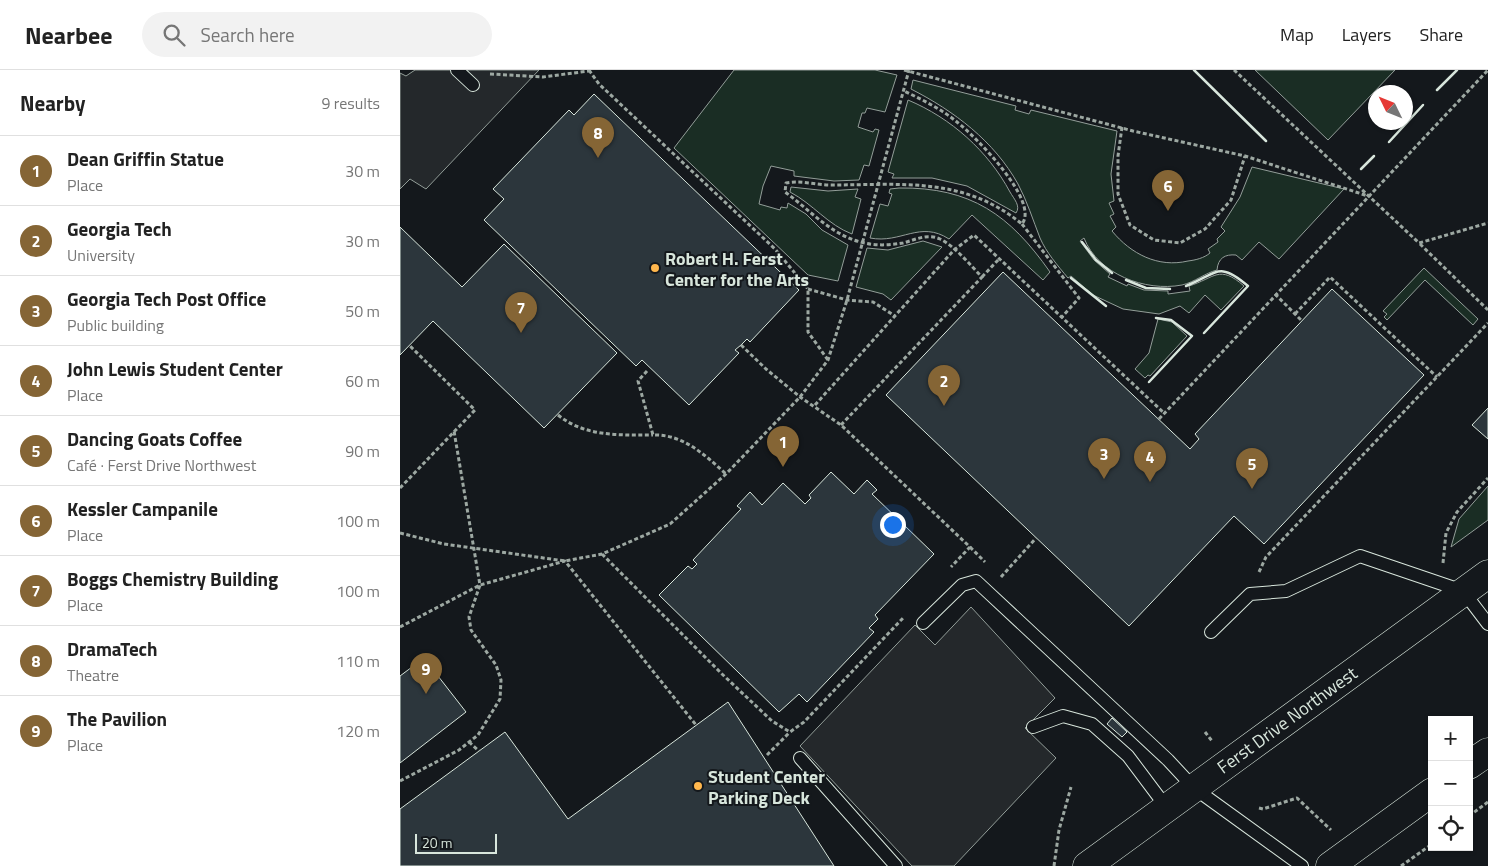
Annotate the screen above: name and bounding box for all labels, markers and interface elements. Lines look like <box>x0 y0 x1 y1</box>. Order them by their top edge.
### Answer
search box <box>142 12 492 57</box>
text: Nearbee <box>25 17 112 53</box>
text: Search here <box>200 20 295 49</box>
icon: search <box>160 21 188 49</box>
text: Map <box>1280 21 1314 48</box>
text: Layers <box>1342 21 1391 48</box>
text: Share <box>1419 21 1463 48</box>
north arrow <box>1368 85 1413 130</box>
text: Nearby <box>20 87 85 119</box>
text: 9 results <box>321 91 380 115</box>
pin: 8 <box>582 117 614 158</box>
text: Dean Griffin Statue <box>67 144 224 173</box>
text: 1 <box>32 159 40 183</box>
text: 30 m <box>345 159 380 183</box>
pin: 6 <box>1152 170 1184 211</box>
text: Place <box>67 173 103 197</box>
text: Georgia Tech <box>67 214 172 243</box>
text: 2 <box>32 229 40 253</box>
text: 30 m <box>345 229 380 253</box>
text: University <box>67 243 135 267</box>
place label: Robert H. Ferst Center for the Arts <box>665 245 809 293</box>
marker: Robert H. Ferst Center for the Arts <box>649 262 661 274</box>
text: Georgia Tech Post Office <box>67 284 266 313</box>
pin: 7 <box>505 292 537 333</box>
text: 3 <box>32 299 40 323</box>
text: 50 m <box>345 299 380 323</box>
text: Public building <box>67 313 164 337</box>
text: John Lewis Student Center <box>67 354 283 383</box>
pin: 2 <box>928 365 960 406</box>
text: 4 <box>32 369 40 393</box>
text: 60 m <box>345 369 380 393</box>
text: Place <box>67 383 103 407</box>
text: Dancing Goats Coffee <box>67 424 242 453</box>
pin: 1 <box>767 426 799 467</box>
pin: 3 <box>1088 438 1120 479</box>
text: 5 <box>32 439 40 463</box>
text: 90 m <box>345 439 380 463</box>
pin: 4 <box>1134 441 1166 482</box>
pin: 5 <box>1236 448 1268 489</box>
text: Café · Ferst Drive Northwest <box>67 453 256 477</box>
text: Kessler Campanile <box>67 494 218 523</box>
text: 6 <box>32 509 40 533</box>
text: 100 m <box>336 509 380 533</box>
your location <box>880 512 906 538</box>
text: Place <box>67 523 103 547</box>
text: Boggs Chemistry Building <box>67 564 278 593</box>
text: 7 <box>32 579 40 603</box>
text: 100 m <box>336 579 380 603</box>
text: Place <box>67 593 103 617</box>
text: DramaTech <box>67 634 158 663</box>
text: 8 <box>32 649 40 673</box>
text: 110 m <box>336 649 380 673</box>
pin: 9 <box>410 653 442 694</box>
street label: Ferst Drive Northwest <box>1211 659 1363 780</box>
text: Theatre <box>67 663 119 687</box>
text: The Pavilion <box>67 704 167 733</box>
map controls <box>1428 716 1473 851</box>
button: + <box>1428 716 1473 761</box>
text: 9 <box>32 719 40 743</box>
text: 120 m <box>336 719 380 743</box>
text: Place <box>67 733 103 757</box>
button: − <box>1428 761 1473 806</box>
place label: Student Center Parking Deck <box>708 763 825 811</box>
marker: Student Center Parking Deck <box>692 780 704 792</box>
button: locate <box>1428 806 1473 851</box>
scale bar <box>415 831 498 854</box>
text: 20 m <box>422 832 452 853</box>

